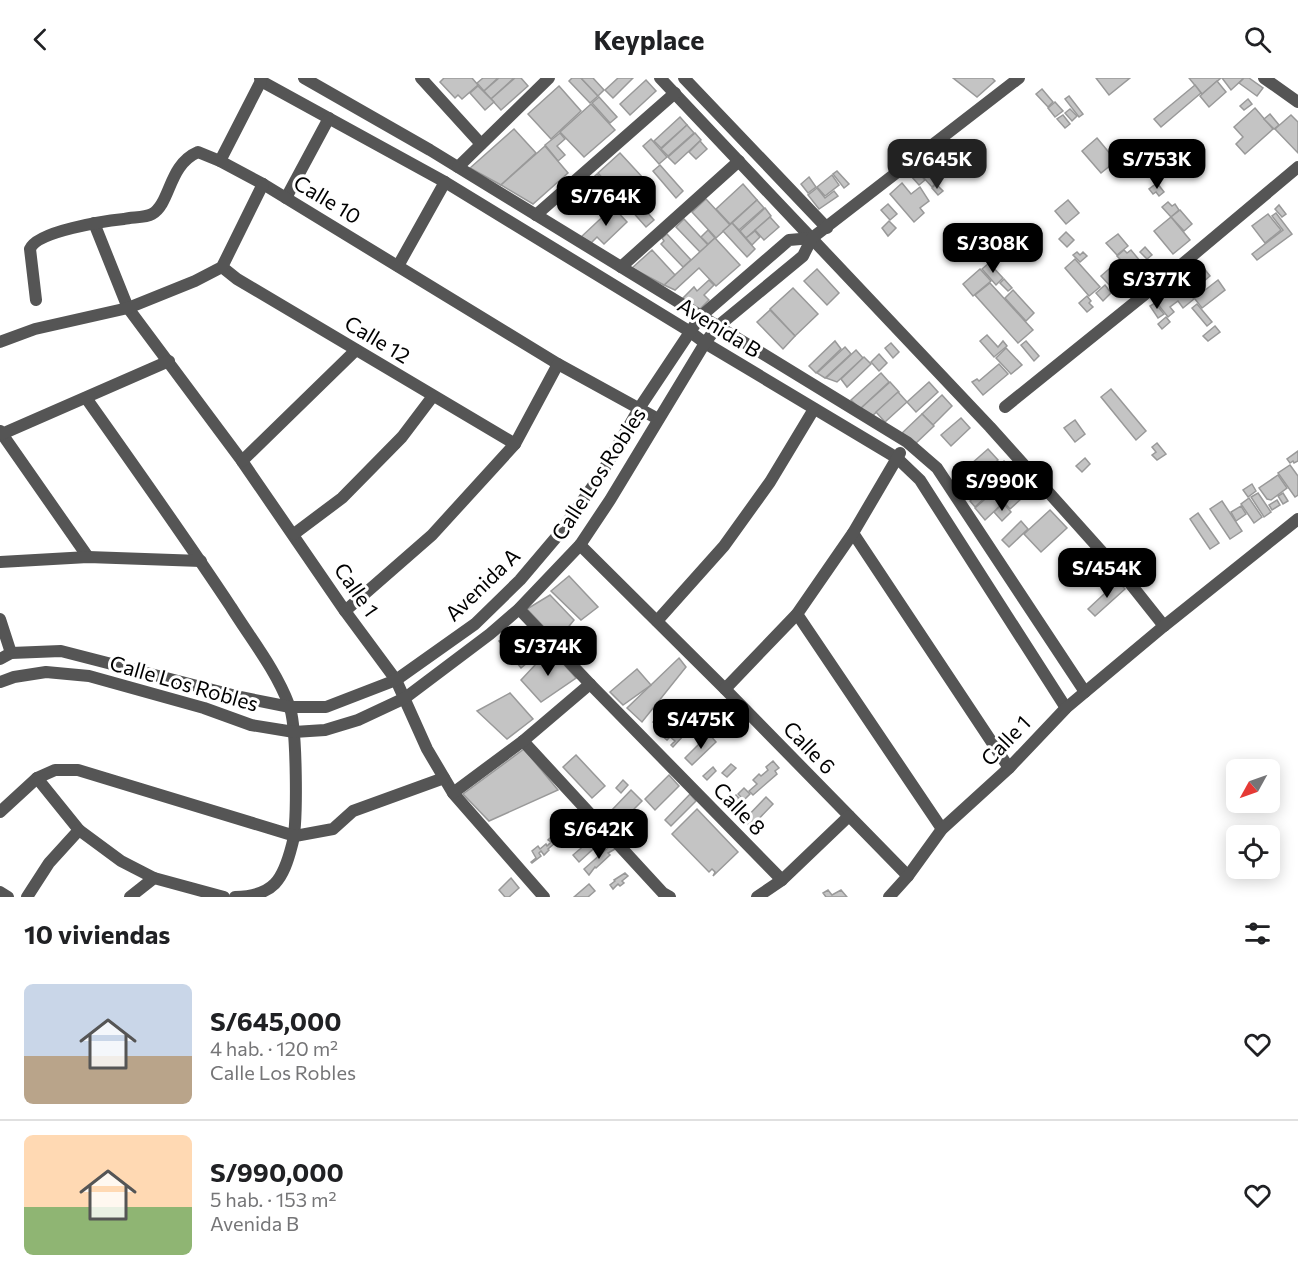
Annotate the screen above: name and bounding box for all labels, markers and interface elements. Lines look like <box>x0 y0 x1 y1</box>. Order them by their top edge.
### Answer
icon: back <box>24 23 57 56</box>
text: Keyplace <box>593 23 705 56</box>
icon: search <box>1241 23 1274 56</box>
pin: S/645K <box>888 139 986 190</box>
pin: S/753K <box>1108 139 1206 190</box>
text: S/645K <box>902 146 972 170</box>
text: S/753K <box>1122 146 1192 170</box>
street label: Calle 10 <box>290 169 366 228</box>
pin: S/764K <box>557 176 655 227</box>
text: S/764K <box>571 183 641 207</box>
pin: S/308K <box>944 223 1042 274</box>
text: S/308K <box>957 230 1029 254</box>
pin: S/377K <box>1108 259 1206 310</box>
text: S/377K <box>1123 266 1191 290</box>
street label: Avenida B <box>674 291 766 362</box>
street label: Calle 12 <box>341 310 415 368</box>
street label: Calle Los Robles <box>545 402 650 544</box>
pin: S/990K <box>953 461 1051 512</box>
text: S/990K <box>966 468 1038 492</box>
street label: Avenida A <box>439 542 525 626</box>
pin: S/454K <box>1058 548 1156 599</box>
text: S/454K <box>1072 555 1142 579</box>
street label: Calle 1 <box>330 557 385 621</box>
pin: S/374K <box>499 626 597 677</box>
text: S/374K <box>514 633 582 657</box>
street label: Calle Los Robles <box>107 649 262 716</box>
pin: S/475K <box>652 699 750 750</box>
text: S/475K <box>667 706 735 730</box>
street label: Calle 1 <box>975 710 1035 770</box>
street label: Calle 6 <box>779 715 841 779</box>
north arrow <box>1226 759 1280 813</box>
map controls <box>1226 759 1280 879</box>
street label: Calle 8 <box>709 776 771 840</box>
pin: S/642K <box>550 809 648 860</box>
text: S/642K <box>564 816 634 840</box>
button: locate <box>1226 825 1280 879</box>
icon: filters <box>1241 917 1274 950</box>
text: 10 viviendas <box>24 918 170 949</box>
text: S/645,000 <box>210 1005 342 1036</box>
icon: home <box>72 1008 144 1080</box>
icon: heart <box>1241 1028 1274 1061</box>
text: 4 hab. · 120 m² <box>210 1036 338 1060</box>
text: Calle Los Robles <box>210 1060 356 1084</box>
text: S/990,000 <box>210 1156 344 1187</box>
icon: home <box>72 1159 144 1231</box>
icon: heart <box>1241 1179 1274 1212</box>
text: 5 hab. · 153 m² <box>210 1187 336 1211</box>
text: Avenida B <box>210 1211 299 1235</box>

